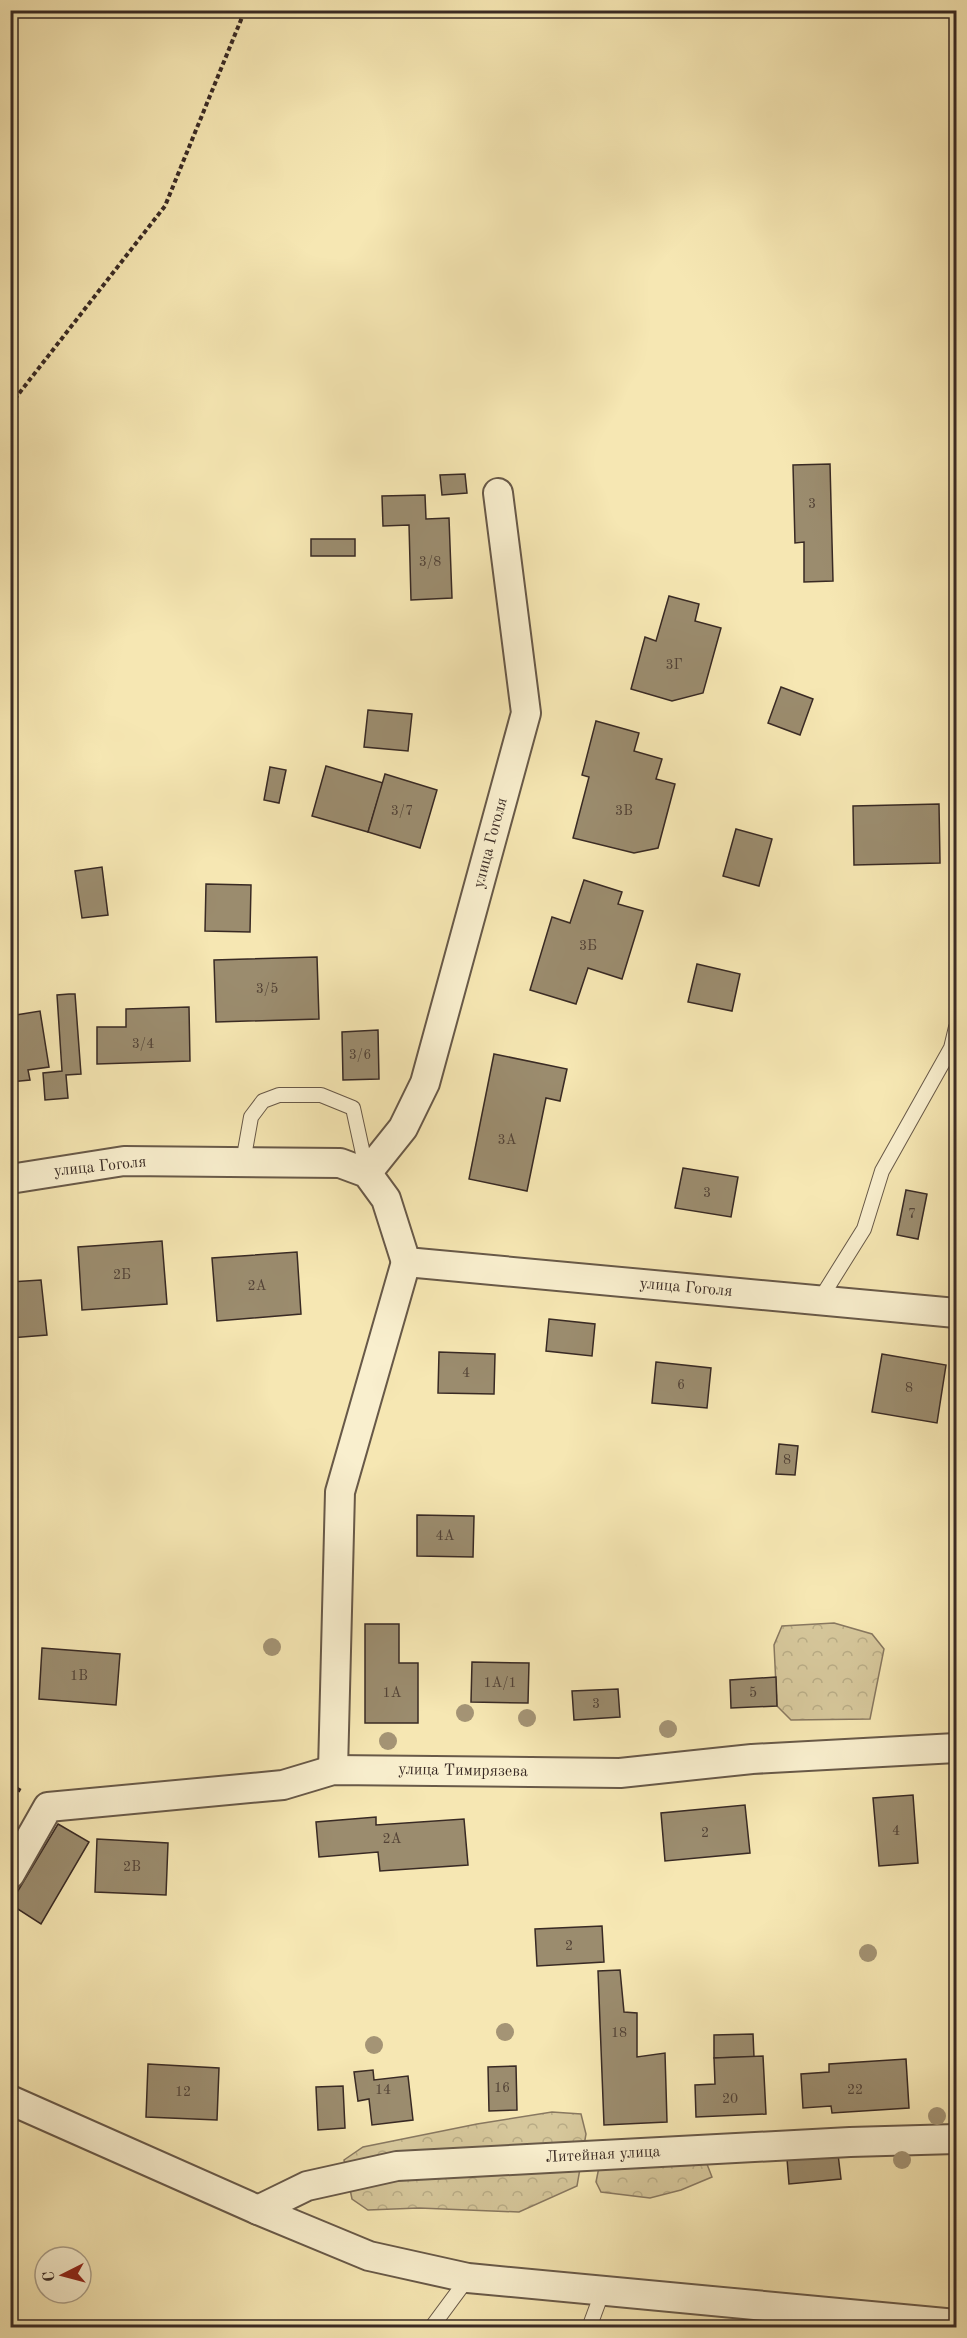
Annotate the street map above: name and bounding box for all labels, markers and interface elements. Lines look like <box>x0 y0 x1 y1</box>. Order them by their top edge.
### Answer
house number: 3 <box>808 497 816 511</box>
house number: 3/8 <box>419 555 441 569</box>
house number: 3Г <box>665 658 683 672</box>
street label: улица Гоголя <box>471 796 511 890</box>
house number: 3/7 <box>391 804 413 818</box>
house number: 3В <box>615 804 633 818</box>
house number: 3Б <box>579 939 597 953</box>
house number: 3/5 <box>256 982 278 996</box>
house number: 3/4 <box>132 1037 154 1051</box>
house number: 3/6 <box>349 1048 371 1062</box>
house number: 3А <box>498 1133 517 1147</box>
street label: улица Гоголя <box>53 1154 147 1180</box>
house number: 3 <box>703 1186 711 1200</box>
house number: 7 <box>908 1207 916 1221</box>
house number: 2Б <box>113 1268 131 1282</box>
street label: улица Гоголя <box>639 1276 733 1300</box>
house number: 2А <box>248 1279 267 1293</box>
house number: 4 <box>462 1366 470 1380</box>
house number: 6 <box>677 1378 685 1392</box>
house number: 8 <box>905 1381 913 1395</box>
house number: 8 <box>783 1453 791 1467</box>
house number: 4А <box>436 1529 455 1543</box>
house number: 1В <box>70 1669 88 1683</box>
house number: 1А/1 <box>483 1676 517 1690</box>
house number: 1А <box>383 1686 402 1700</box>
house number: 5 <box>749 1686 757 1700</box>
house number: 3 <box>592 1697 600 1711</box>
street label: улица Тимирязева <box>398 1762 528 1780</box>
house number: 4 <box>892 1824 900 1838</box>
house number: 2 <box>701 1826 709 1840</box>
house number: 2А <box>383 1832 402 1846</box>
house number: 2В <box>123 1860 141 1874</box>
house number: 2 <box>565 1939 573 1953</box>
house number: 18 <box>611 2026 627 2040</box>
house number: 16 <box>494 2081 510 2095</box>
house number: 14 <box>375 2083 391 2097</box>
house number: 22 <box>847 2083 863 2097</box>
house number: 12 <box>175 2085 191 2099</box>
house number: 20 <box>722 2092 738 2106</box>
street label: Литейная улица <box>545 2144 661 2166</box>
north arrow <box>33 2245 93 2305</box>
text: С <box>42 2270 59 2282</box>

